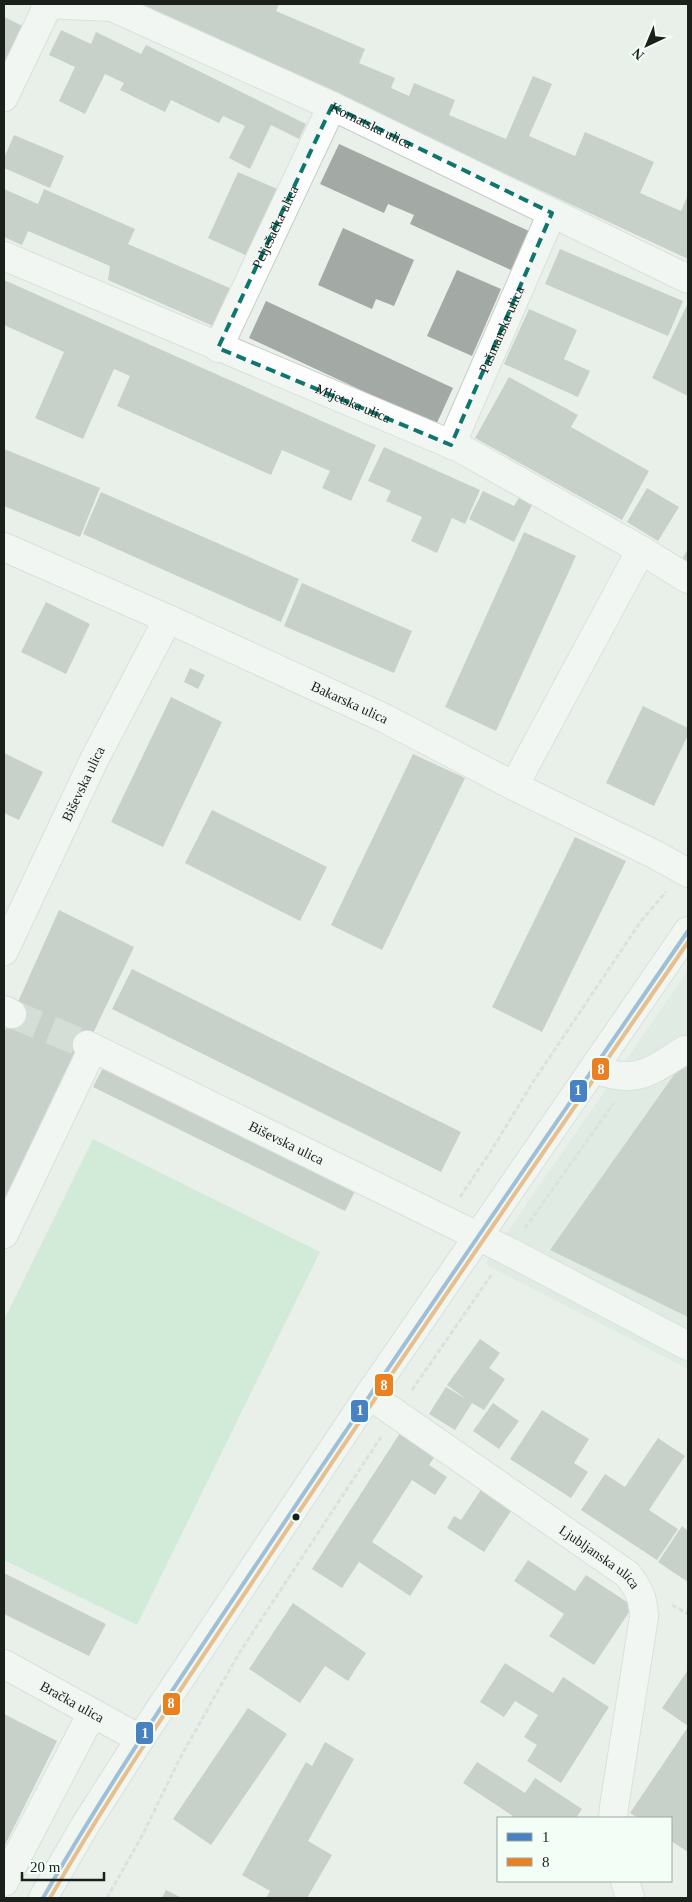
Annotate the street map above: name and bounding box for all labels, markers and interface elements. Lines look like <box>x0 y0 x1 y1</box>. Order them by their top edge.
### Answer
north arrow <box>622 20 672 70</box>
text: N <box>629 45 647 63</box>
street label: Kornatska ulica <box>328 99 415 151</box>
street label: Pelješačka ulica <box>249 182 301 271</box>
street label: Pašmanska ulica <box>476 283 527 375</box>
street label: Mljetska ulica <box>314 381 394 426</box>
street label: Bakarska ulica <box>309 678 391 727</box>
street label: Biševska ulica <box>59 743 108 824</box>
line badge: 8 <box>591 1057 610 1081</box>
text: 8 <box>598 1062 605 1077</box>
line badge: 1 <box>569 1079 588 1103</box>
text: 1 <box>575 1083 582 1098</box>
street label: Biševska ulica <box>247 1118 327 1168</box>
line badge: 8 <box>374 1373 394 1397</box>
text: 8 <box>381 1378 388 1393</box>
line badge: 1 <box>350 1399 369 1423</box>
text: 1 <box>357 1403 364 1418</box>
unlabelled marker <box>291 1512 301 1522</box>
street label: Ljubljanska ulica <box>557 1522 643 1592</box>
street label: Bračka ulica <box>38 1678 107 1726</box>
line badge: 8 <box>162 1692 181 1716</box>
text: 8 <box>168 1696 175 1711</box>
line badge: 1 <box>135 1721 154 1745</box>
text: 1 <box>142 1726 149 1741</box>
legend <box>497 1817 672 1882</box>
text: 1 <box>542 1829 550 1845</box>
scale bar <box>22 1850 105 1882</box>
text: 8 <box>542 1854 550 1870</box>
text: 20 m <box>30 1859 61 1875</box>

